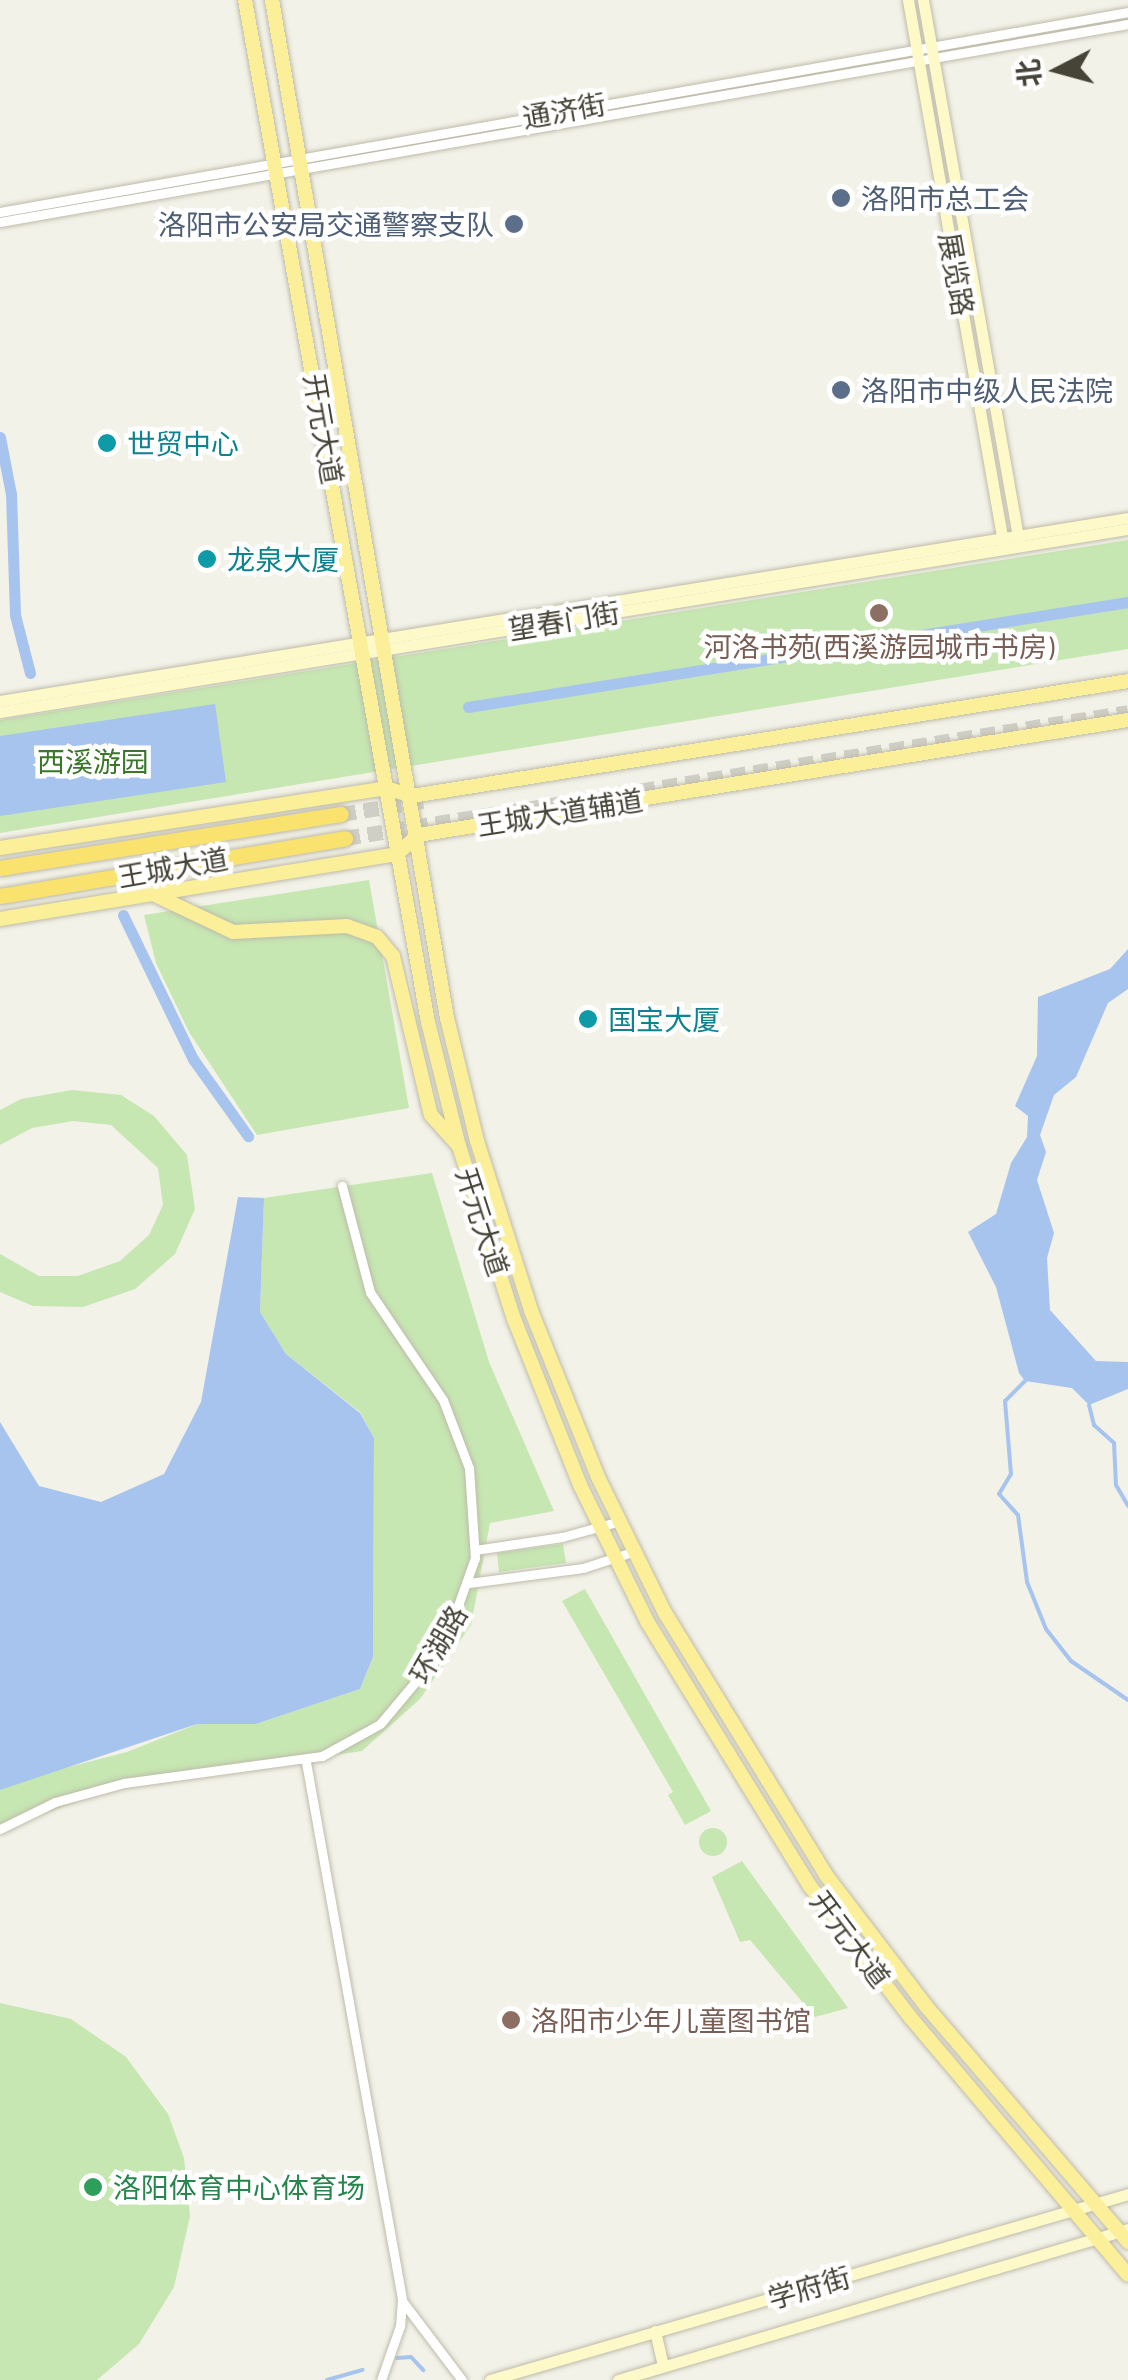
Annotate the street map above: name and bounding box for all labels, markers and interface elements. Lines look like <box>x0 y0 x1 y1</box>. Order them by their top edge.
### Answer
north arrow <box>1008 20 1108 120</box>
text: 北 <box>1010 57 1047 89</box>
street label: 通济街 <box>520 86 608 134</box>
place label: 洛阳市总工会 <box>861 181 1029 215</box>
marker: 洛阳市总工会 <box>830 187 852 209</box>
place label: 洛阳市公安局交通警察支队 <box>158 207 494 241</box>
marker: 洛阳市公安局交通警察支队 <box>503 213 525 235</box>
street label: 展览路 <box>933 230 981 318</box>
street label: 开元大道 <box>298 371 350 487</box>
place label: 洛阳市中级人民法院 <box>861 373 1113 407</box>
marker: 洛阳市中级人民法院 <box>830 379 852 401</box>
place label: 世贸中心 <box>127 426 239 460</box>
marker: 世贸中心 <box>96 432 118 454</box>
place label: 龙泉大厦 <box>227 542 339 576</box>
marker: 龙泉大厦 <box>196 548 218 570</box>
street label: 望春门街 <box>506 595 622 645</box>
marker: 河洛书苑(西溪游园城市书房) <box>868 602 890 624</box>
place label: 河洛书苑(西溪游园城市书房) <box>704 629 1054 663</box>
park label: 西溪游园 <box>37 744 149 778</box>
street label: 王城大道辅道 <box>474 782 646 842</box>
street label: 王城大道 <box>115 841 231 893</box>
place label: 国宝大厦 <box>608 1002 720 1036</box>
marker: 国宝大厦 <box>577 1008 599 1030</box>
street label: 开元大道 <box>450 1164 516 1280</box>
street label: 环湖路 <box>402 1599 474 1689</box>
street label: 开元大道 <box>804 1884 898 1994</box>
place label: 洛阳市少年儿童图书馆 <box>531 2003 811 2037</box>
marker: 洛阳市少年儿童图书馆 <box>500 2009 522 2031</box>
place label: 洛阳体育中心体育场 <box>113 2170 365 2204</box>
marker: 洛阳体育中心体育场 <box>82 2176 104 2198</box>
street label: 学府街 <box>764 2259 854 2315</box>

